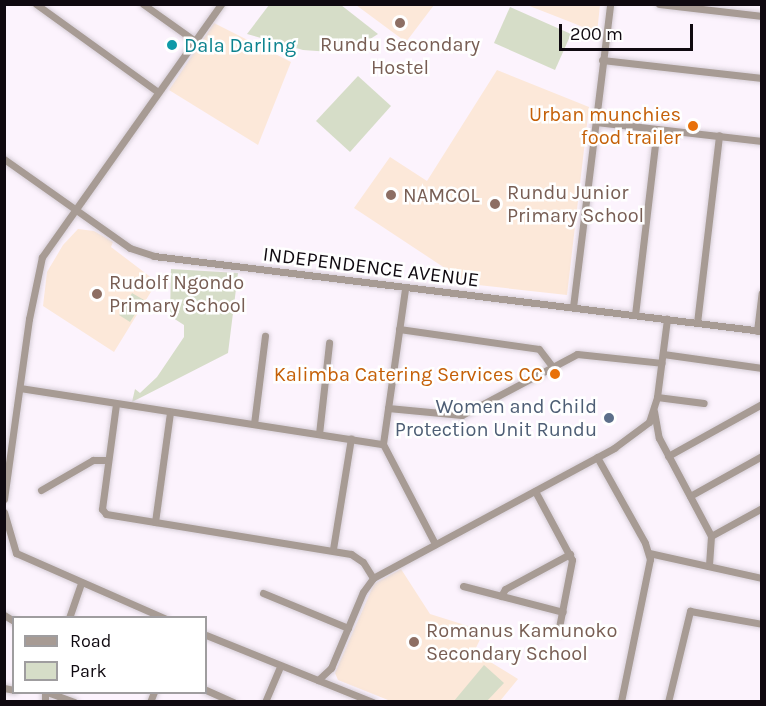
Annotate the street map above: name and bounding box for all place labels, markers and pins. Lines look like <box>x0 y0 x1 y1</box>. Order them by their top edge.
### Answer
marker: Rundu Secondary Hostel <box>393 16 407 30</box>
place label: Dala Darling <box>184 33 296 57</box>
place label: Rundu Secondary Hostel <box>320 33 480 80</box>
marker: Dala Darling <box>165 38 179 52</box>
place label: Urban munchies food trailer <box>529 102 681 149</box>
marker: Urban munchies food trailer <box>686 119 700 133</box>
place label: Rundu Junior Primary School <box>507 180 644 227</box>
place label: NAMCOL <box>403 183 480 207</box>
marker: NAMCOL <box>384 188 398 202</box>
marker: Rundu Junior Primary School <box>488 197 502 211</box>
place label: Rudolf Ngondo Primary School <box>109 270 246 317</box>
marker: Rudolf Ngondo Primary School <box>90 287 104 301</box>
place label: Kalimba Catering Services CC <box>274 362 543 386</box>
marker: Kalimba Catering Services CC <box>548 367 562 381</box>
place label: Women and Child Protection Unit Rundu <box>395 394 597 441</box>
marker: Women and Child Protection Unit Rundu <box>602 411 616 425</box>
place label: Romanus Kamunoko Secondary School <box>426 618 618 665</box>
marker: Romanus Kamunoko Secondary School <box>407 635 421 649</box>

